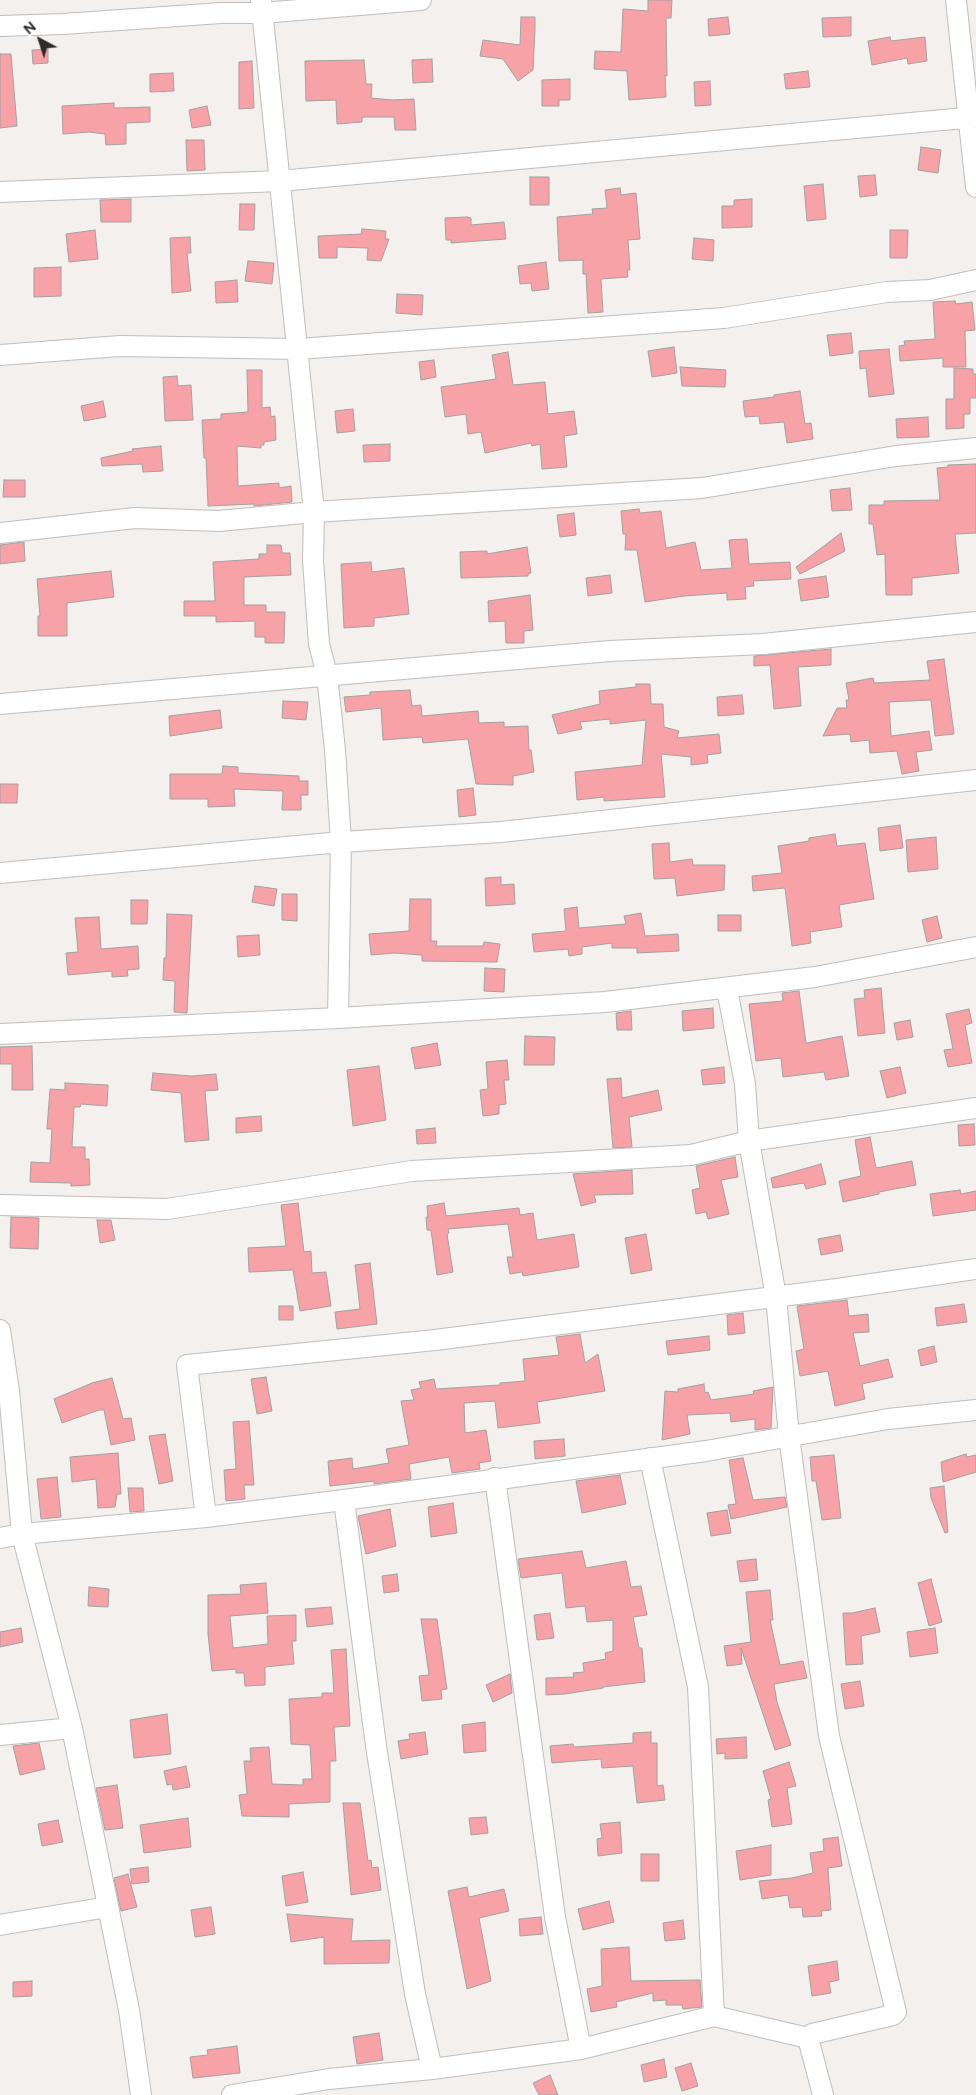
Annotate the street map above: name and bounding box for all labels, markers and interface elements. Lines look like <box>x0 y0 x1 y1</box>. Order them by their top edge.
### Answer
north arrow <box>15 15 65 65</box>
text: N <box>20 18 40 38</box>

